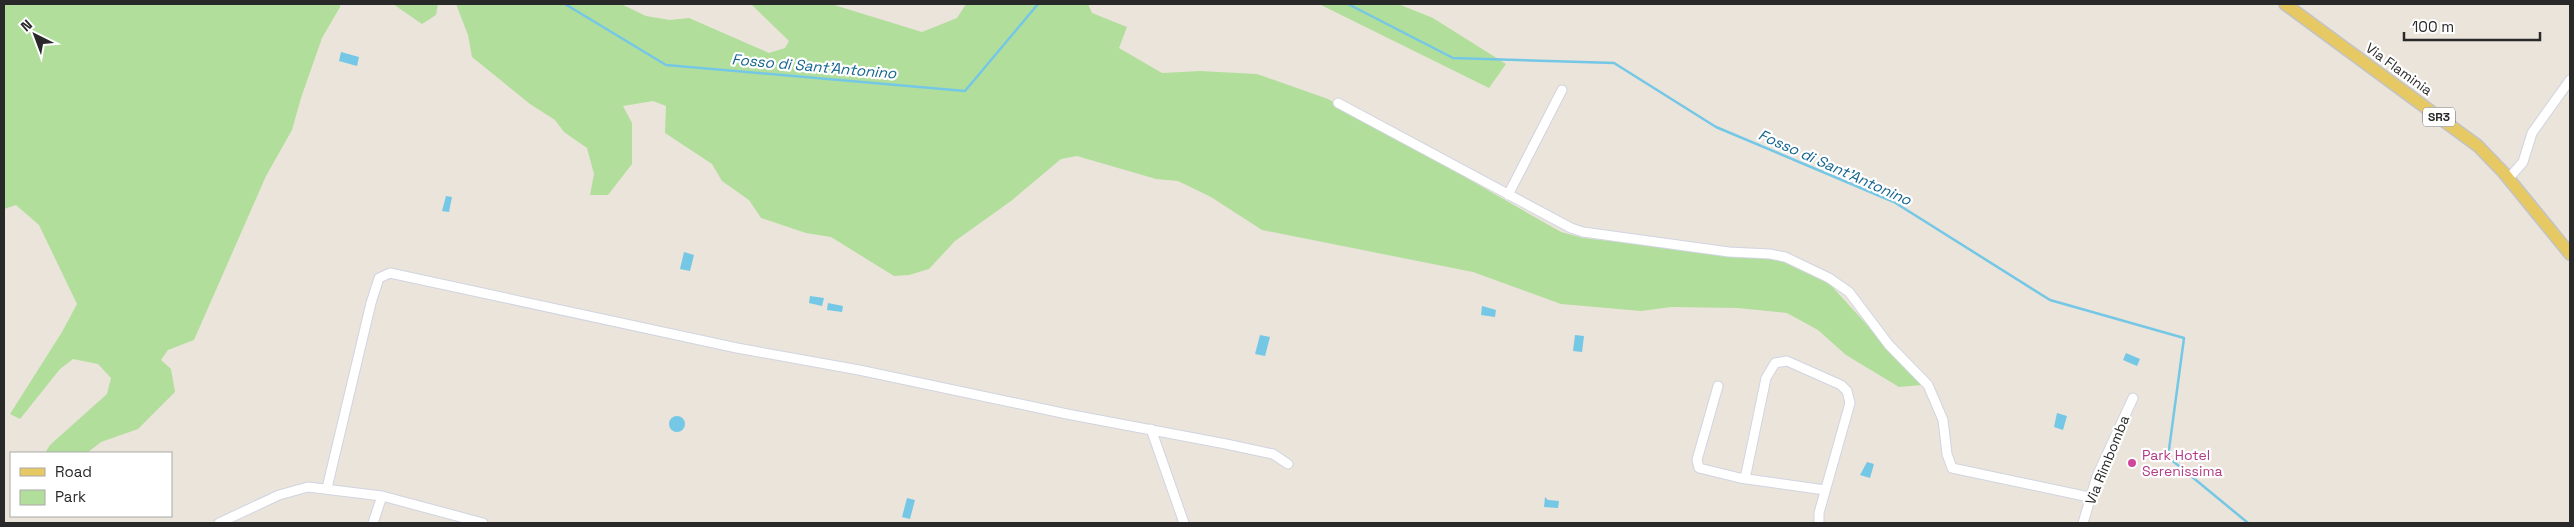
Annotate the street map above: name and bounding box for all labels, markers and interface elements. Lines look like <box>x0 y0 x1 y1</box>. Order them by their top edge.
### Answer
north arrow <box>10 10 60 60</box>
scale bar <box>2404 10 2540 42</box>
text: N <box>17 16 36 35</box>
text: 100 m <box>2412 17 2454 36</box>
street label: Via Flaminia <box>2362 39 2436 99</box>
water label: Fosso di Sant'Antonino <box>731 49 898 83</box>
road number: SR3 <box>2423 108 2455 126</box>
water label: Fosso di Sant'Antonino <box>1756 125 1915 210</box>
street label: Via Rimbomba <box>2081 413 2133 507</box>
place label: Park Hotel Serenissima <box>2142 446 2222 480</box>
legend <box>10 452 172 517</box>
marker: Park Hotel Serenissima <box>2126 457 2138 469</box>
text: Road <box>55 462 92 481</box>
text: Park <box>55 487 86 506</box>

